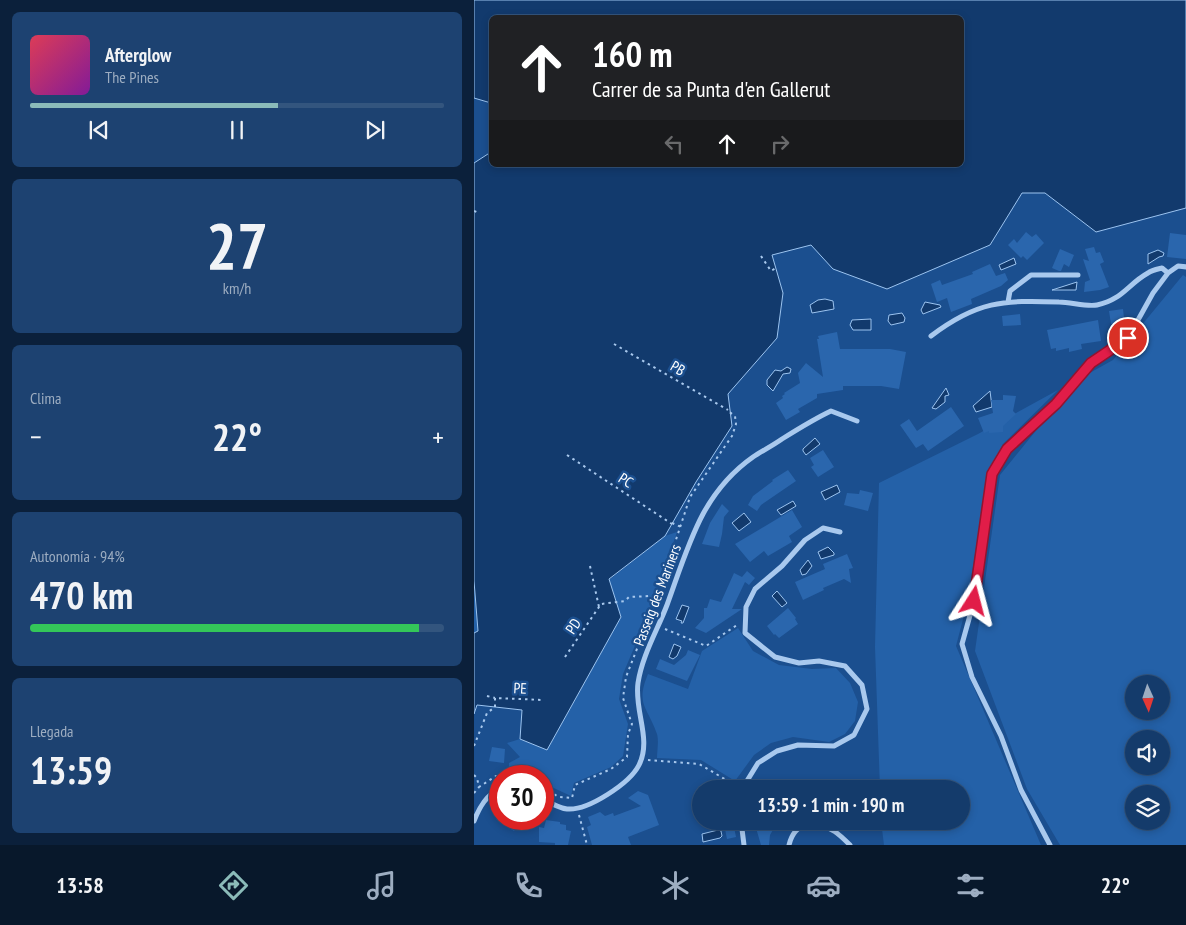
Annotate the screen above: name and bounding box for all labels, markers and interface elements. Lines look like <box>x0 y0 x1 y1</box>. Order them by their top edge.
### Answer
text: 160 m <box>592 31 673 77</box>
icon: ahead <box>509 35 574 100</box>
text: Afterglow <box>105 43 171 67</box>
text: The Pines <box>105 67 159 87</box>
text: Carrer de sa Punta d'en Gallerut <box>592 75 830 103</box>
icon: previous <box>85 116 113 144</box>
icon: pause <box>223 116 251 144</box>
icon: next <box>361 116 389 144</box>
icon: left <box>660 130 688 158</box>
icon: ahead <box>713 130 741 158</box>
icon: right <box>766 130 794 158</box>
text: 27 <box>206 203 268 287</box>
text: km/h <box>223 278 251 298</box>
pin <box>1107 317 1149 359</box>
icon: arrive <box>1114 324 1142 352</box>
street label: PB <box>667 356 689 380</box>
text: Clima <box>30 388 61 408</box>
text: 22° <box>212 412 262 461</box>
text: − <box>30 418 42 455</box>
text: + <box>432 418 444 455</box>
street label: PC <box>615 468 637 492</box>
street label: Passeig des Mariners <box>629 541 685 649</box>
text: Autonomía · 94% <box>30 546 125 566</box>
text: 470 km <box>30 570 133 619</box>
position arrow <box>947 574 999 626</box>
street label: PD <box>561 615 585 637</box>
north arrow <box>1125 675 1170 720</box>
map controls <box>1125 675 1170 830</box>
street label: PE <box>513 678 527 698</box>
text: Llegada <box>30 721 74 741</box>
button: sound <box>1125 730 1170 775</box>
text: 13:59 <box>30 745 112 794</box>
speed limit sign: 30 <box>489 765 554 830</box>
button: layers <box>1125 785 1170 830</box>
text: 13:59 · 1 min · 190 m <box>758 793 904 817</box>
icon: directions <box>216 868 251 903</box>
icon: music <box>364 868 399 903</box>
icon: phone <box>511 868 546 903</box>
icon: climate <box>658 868 693 903</box>
icon: car <box>806 868 841 903</box>
icon: filters <box>953 868 988 903</box>
text: 13:58 <box>56 871 104 899</box>
text: 22° <box>1101 871 1130 899</box>

